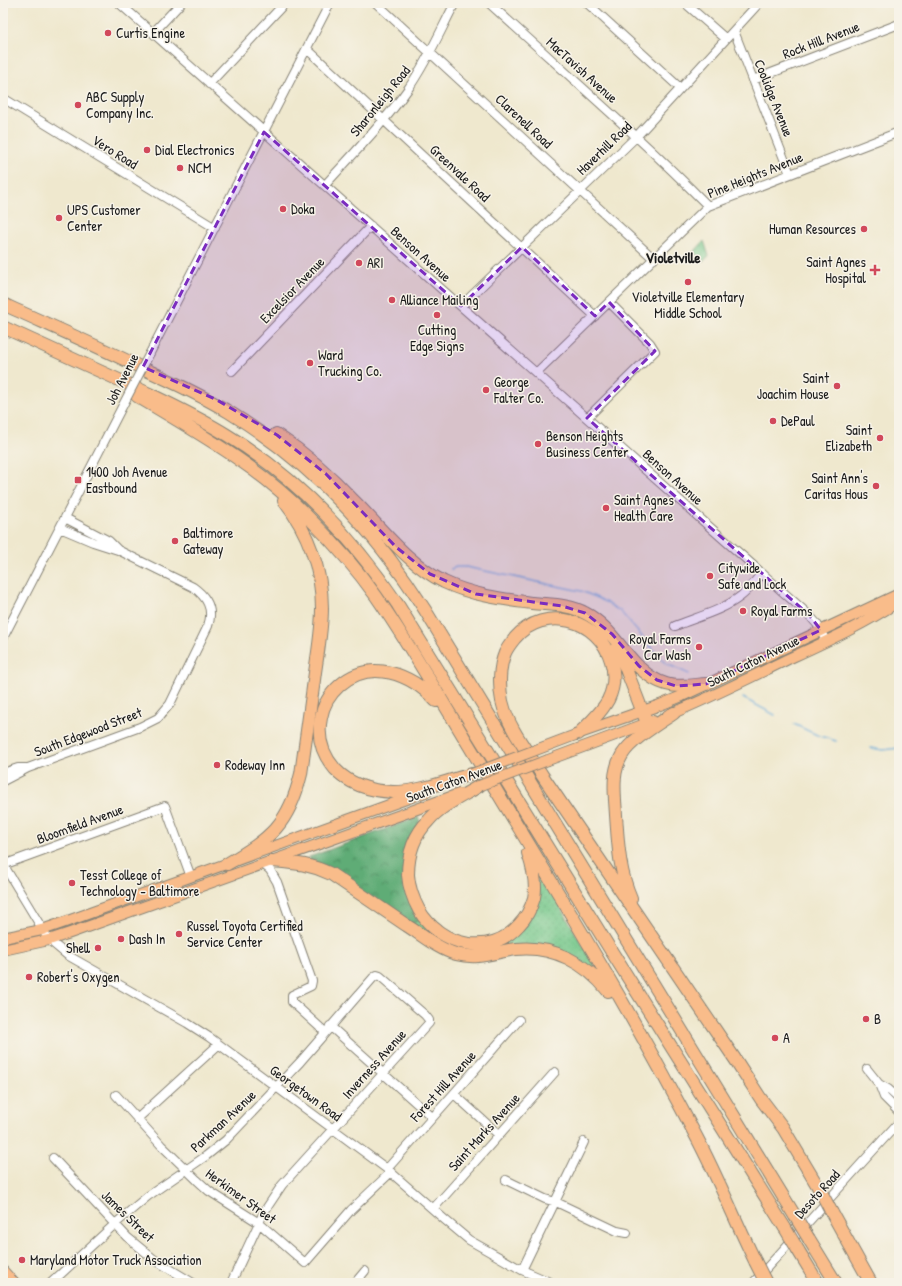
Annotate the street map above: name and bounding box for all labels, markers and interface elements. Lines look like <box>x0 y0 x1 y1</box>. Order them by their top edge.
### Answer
street label: Rock Hill Avenue <box>780 16 862 63</box>
place label: Curtis Engine <box>116 23 185 43</box>
marker: Curtis Engine <box>103 28 113 38</box>
street label: MacTavish Avenue <box>543 32 622 107</box>
street label: Coolidge Avenue <box>749 56 799 140</box>
street label: Sharonleigh Road <box>345 61 415 141</box>
place label: ABC Supply Company Inc. <box>86 87 154 123</box>
street label: Clarenell Road <box>492 89 558 152</box>
marker: ABC Supply Company Inc. <box>73 100 83 110</box>
street label: Haverhill Road <box>572 116 636 179</box>
street label: Vero Road <box>89 130 142 173</box>
place label: Dial Electronics <box>155 140 234 159</box>
street label: Greenvale Road <box>426 140 495 206</box>
marker: Dial Electronics <box>142 145 152 155</box>
street label: Pine Heights Avenue <box>704 147 806 203</box>
place label: NCM <box>188 158 211 177</box>
marker: NCM <box>175 163 185 173</box>
place label: Doka <box>291 199 315 218</box>
place label: UPS Customer Center <box>67 200 141 235</box>
marker: Doka <box>278 204 288 214</box>
marker: UPS Customer Center <box>54 213 64 223</box>
place label: Human Resources <box>769 219 856 238</box>
street label: Benson Avenue <box>387 221 456 286</box>
marker: Human Resources <box>859 224 869 234</box>
district label: Violetville <box>646 247 700 268</box>
street label: Excelsior Avenue <box>255 252 328 327</box>
place label: Saint Agnes Hospital <box>806 252 866 288</box>
place label: ARI <box>367 253 383 272</box>
marker: ARI <box>354 258 364 268</box>
marker: Saint Agnes Hospital <box>869 264 881 276</box>
marker: Violetville Elementary Middle School <box>683 277 693 287</box>
place label: Violetville Elementary Middle School <box>632 287 744 322</box>
place label: Alliance Mailing <box>400 290 478 310</box>
marker: Alliance Mailing <box>387 295 397 305</box>
marker: Cutting Edge Signs <box>432 310 442 320</box>
place label: Cutting Edge Signs <box>410 320 464 356</box>
place label: Ward Trucking Co. <box>318 345 382 381</box>
street label: Joh Avenue <box>101 349 143 408</box>
marker: Ward Trucking Co. <box>305 358 315 368</box>
place label: Saint Joachim House <box>757 368 829 403</box>
place label: George Falter Co. <box>493 372 544 407</box>
marker: Saint Joachim House <box>832 381 842 391</box>
marker: George Falter Co. <box>481 385 491 395</box>
place label: DePaul <box>781 411 815 430</box>
marker: DePaul <box>768 416 778 426</box>
place label: Saint Elizabeth <box>825 420 872 455</box>
place label: Benson Heights Business Center <box>546 426 629 461</box>
marker: Saint Elizabeth <box>875 433 885 443</box>
marker: Benson Heights Business Center <box>533 439 543 449</box>
street label: Benson Avenue <box>639 444 708 509</box>
place label: 1400 Joh Avenue Eastbound <box>86 462 168 497</box>
place label: Saint Ann's Caritas Hous <box>804 468 868 503</box>
marker: 1400 Joh Avenue Eastbound <box>73 475 83 485</box>
marker: Saint Ann's Caritas Hous <box>871 481 881 491</box>
place label: Saint Agnes Health Care <box>614 490 674 525</box>
marker: Saint Agnes Health Care <box>601 503 611 513</box>
place label: Baltimore Gateway <box>183 523 234 559</box>
marker: Baltimore Gateway <box>170 536 180 546</box>
place label: Citywide Safe and Lock <box>718 558 787 593</box>
marker: Citywide Safe and Lock <box>705 571 715 581</box>
place label: Royal Farms <box>751 601 812 621</box>
marker: Royal Farms <box>738 606 748 616</box>
place label: Royal Farms Car Wash <box>630 629 691 664</box>
street label: South Caton Avenue <box>704 630 802 691</box>
marker: Royal Farms Car Wash <box>694 642 704 652</box>
street label: South Edgewood Street <box>31 702 145 762</box>
street label: South Caton Avenue <box>403 754 505 807</box>
place label: Rodeway Inn <box>225 755 285 775</box>
marker: Rodeway Inn <box>212 760 222 770</box>
street label: Bloomfield Avenue <box>34 799 126 848</box>
place label: Tesst College of Technology - Baltimore <box>80 865 200 901</box>
marker: Tesst College of Technology - Baltimore <box>67 878 77 888</box>
place label: Russel Toyota Certified Service Center <box>187 916 303 951</box>
place label: Dash In <box>129 929 165 948</box>
marker: Russel Toyota Certified Service Center <box>174 929 184 939</box>
marker: Dash In <box>116 934 126 944</box>
place label: Shell <box>66 938 91 957</box>
marker: Shell <box>93 943 103 953</box>
place label: Robert's Oxygen <box>37 967 120 987</box>
marker: Robert's Oxygen <box>24 972 34 982</box>
place label: B <box>874 1009 881 1028</box>
marker: B <box>861 1014 871 1024</box>
street label: Inverness Avenue <box>337 1024 410 1103</box>
place label: A <box>783 1028 790 1047</box>
marker: A <box>770 1033 780 1043</box>
street label: Forest Hill Avenue <box>405 1046 480 1126</box>
street label: Georgetown Road <box>266 1060 347 1126</box>
street label: Parkman Avenue <box>186 1085 260 1156</box>
street label: Saint Marks Avenue <box>444 1088 524 1175</box>
street label: Herkimer Street <box>202 1164 280 1228</box>
street label: Desoto Road <box>790 1165 844 1222</box>
street label: James Street <box>98 1186 159 1246</box>
place label: Maryland Motor Truck Association <box>30 1250 202 1270</box>
marker: Maryland Motor Truck Association <box>17 1255 27 1265</box>

